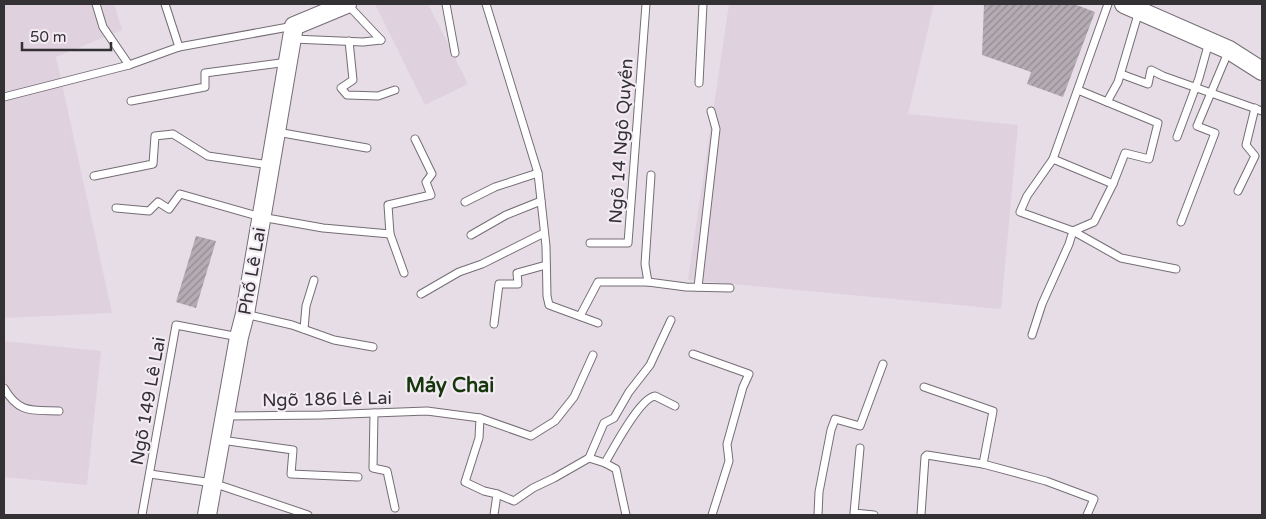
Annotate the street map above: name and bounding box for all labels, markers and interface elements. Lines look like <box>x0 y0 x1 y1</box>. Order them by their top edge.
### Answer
scale bar <box>22 20 111 52</box>
text: 50 m <box>30 28 67 46</box>
street label: Ngõ 14 Ngô Quyền <box>604 58 638 224</box>
street label: Phố Lê Lai <box>233 225 271 317</box>
street label: Ngõ 149 Lê Lai <box>126 335 170 467</box>
district label: Máy Chai <box>406 374 494 398</box>
street label: Ngõ 186 Lê Lai <box>262 387 392 411</box>

